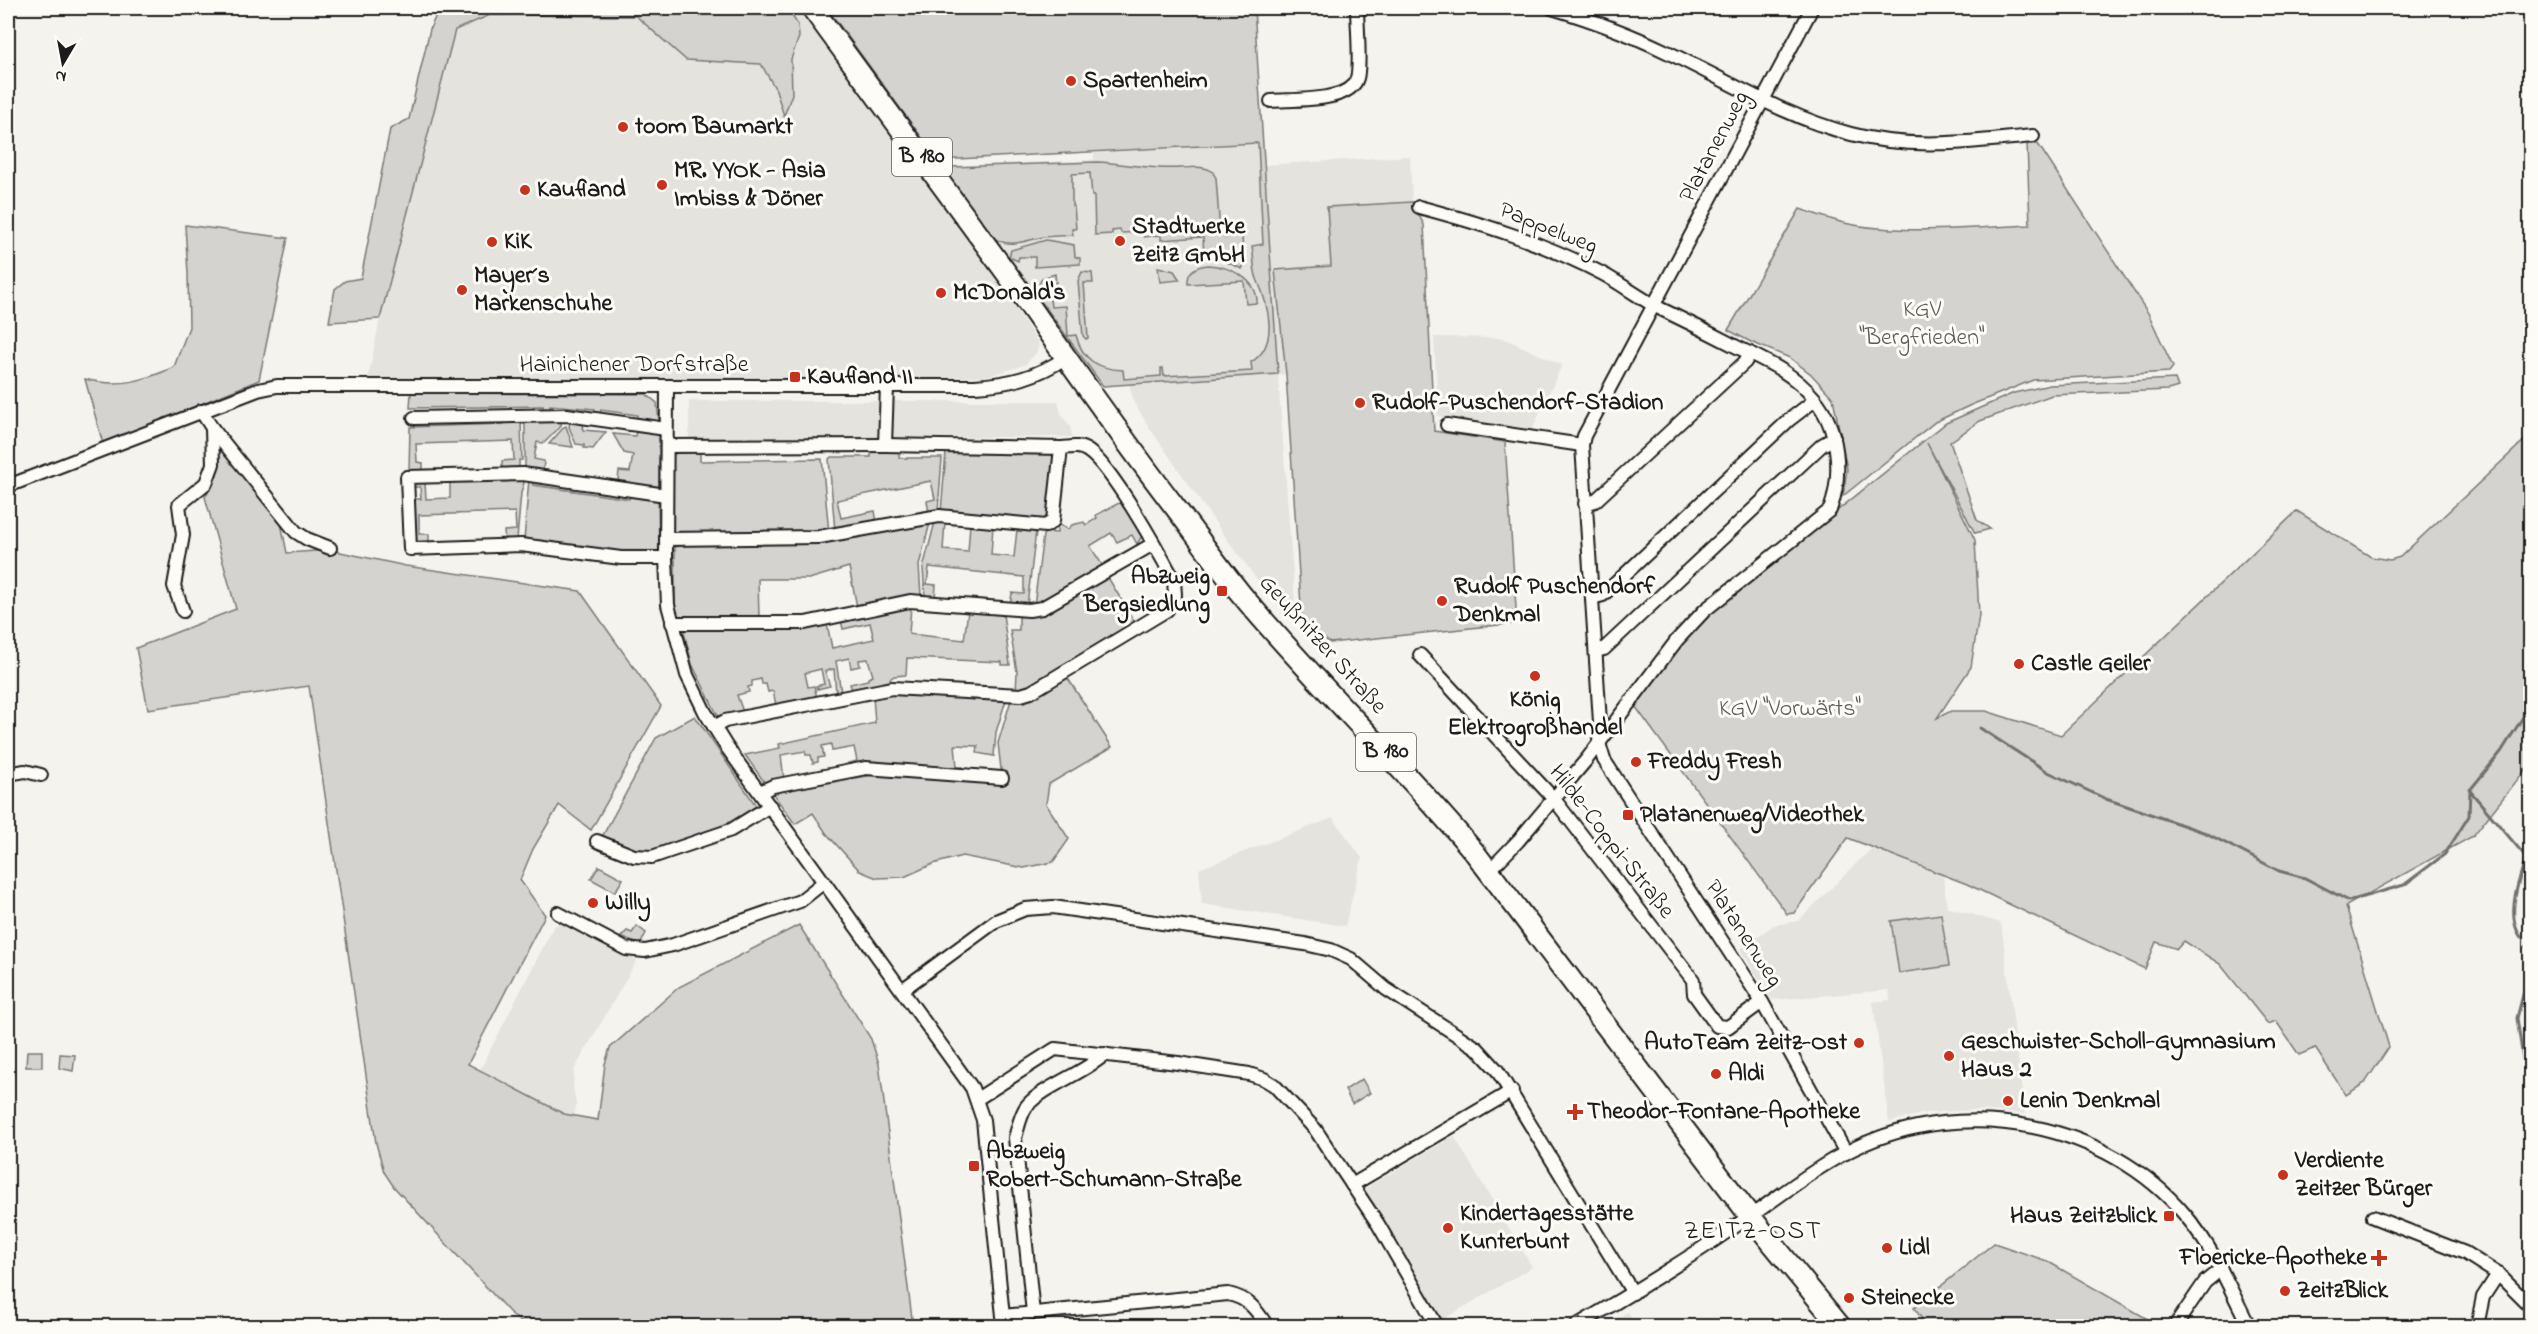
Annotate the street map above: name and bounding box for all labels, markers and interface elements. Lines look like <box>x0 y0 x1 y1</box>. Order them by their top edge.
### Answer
north arrow <box>33 33 93 93</box>
text: N <box>53 63 68 89</box>
place label: Spartenheim <box>1083 64 1208 99</box>
marker: Spartenheim <box>1064 74 1078 88</box>
street label: Platanenweg <box>1671 85 1759 209</box>
place label: toom Baumarkt <box>634 110 794 145</box>
marker: toom Baumarkt <box>616 120 630 134</box>
road number: B 180 <box>892 138 952 176</box>
place label: MR. YYOK - Asia Imbiss & Döner <box>674 154 826 217</box>
place label: Kaufland <box>537 173 626 208</box>
marker: MR. YYOK - Asia Imbiss & Döner <box>655 178 669 192</box>
marker: Kaufland <box>518 183 532 197</box>
street label: Pappelweg <box>1493 193 1603 265</box>
place label: Stadtwerke Zeitz GmbH <box>1132 210 1246 273</box>
place label: KiK <box>504 225 533 260</box>
marker: Stadtwerke Zeitz GmbH <box>1113 234 1127 248</box>
marker: KiK <box>485 235 499 249</box>
place label: Mayer´s Markenschuhe <box>474 259 613 322</box>
place label: McDonald's <box>953 276 1065 311</box>
marker: Mayer´s Markenschuhe <box>455 283 469 297</box>
marker: McDonald's <box>934 286 948 300</box>
park label: KGV "Bergfrieden" <box>1859 293 1985 356</box>
street label: Hainichener Dorfstraße <box>520 348 749 383</box>
place label: Kaufland II <box>807 360 913 395</box>
marker: Kaufland II <box>788 370 802 384</box>
place label: Rudolf-Puschendorf-Stadion <box>1372 386 1664 421</box>
marker: Rudolf-Puschendorf-Stadion <box>1353 396 1367 410</box>
place label: Abzweig Bergsiedlung <box>1083 560 1210 624</box>
street label: Geußnitzer Straße <box>1250 567 1395 723</box>
place label: Rudolf Puschendorf Denkmal <box>1453 570 1656 633</box>
marker: Abzweig Bergsiedlung <box>1215 584 1229 598</box>
marker: Rudolf Puschendorf Denkmal <box>1435 594 1449 608</box>
place label: Castle Geiler <box>2031 647 2151 682</box>
marker: Castle Geiler <box>2012 657 2026 671</box>
marker: König Elektrogroßhandel <box>1528 669 1542 683</box>
place label: König Elektrogroßhandel <box>1448 683 1622 747</box>
park label: KGV "Vorwärts" <box>1719 692 1861 727</box>
road number: B 180 <box>1356 733 1416 771</box>
place label: Freddy Fresh <box>1647 745 1782 781</box>
marker: Freddy Fresh <box>1629 755 1643 769</box>
street label: Hilde-Coppi-Straße <box>1539 757 1683 927</box>
place label: Platanenweg/Videothek <box>1640 798 1864 834</box>
marker: Platanenweg/Videothek <box>1621 808 1635 822</box>
street label: Platanenweg <box>1695 873 1791 995</box>
place label: Willy <box>605 886 651 922</box>
marker: Willy <box>586 896 600 910</box>
place label: Geschwister-Scholl-Gymnasium Haus 2 <box>1961 1025 2276 1088</box>
place label: AutoTeam Zeitz-Ost <box>1644 1026 1848 1061</box>
marker: AutoTeam Zeitz-Ost <box>1852 1036 1866 1050</box>
marker: Geschwister-Scholl-Gymnasium Haus 2 <box>1942 1049 1956 1063</box>
place label: Aldi <box>1728 1057 1765 1092</box>
marker: Aldi <box>1709 1067 1723 1081</box>
place label: Lenin Denkmal <box>2020 1084 2160 1119</box>
marker: Lenin Denkmal <box>2001 1094 2015 1108</box>
place label: Theodor-Fontane-Apotheke <box>1587 1095 1861 1130</box>
marker: Theodor-Fontane-Apotheke <box>1568 1105 1582 1119</box>
place label: Abzweig Robert-Schumann-Straße <box>986 1135 1243 1198</box>
place label: Verdiente Zeitzer Bürger <box>2294 1144 2433 1208</box>
marker: Abzweig Robert-Schumann-Straße <box>967 1159 981 1173</box>
marker: Verdiente Zeitzer Bürger <box>2276 1168 2290 1182</box>
place label: Kindertagesstätte Kunterbunt <box>1460 1197 1635 1260</box>
place label: Haus Zeitzblick <box>2010 1199 2157 1234</box>
marker: Haus Zeitzblick <box>2162 1209 2176 1223</box>
district label: ZEITZ-OST <box>1684 1213 1822 1251</box>
marker: Kindertagesstätte Kunterbunt <box>1441 1221 1455 1235</box>
place label: Lidl <box>1899 1231 1930 1266</box>
marker: Lidl <box>1880 1241 1894 1255</box>
place label: Floericke-Apotheke <box>2179 1241 2368 1276</box>
marker: Floericke-Apotheke <box>2372 1251 2386 1265</box>
place label: ZeitzBlick <box>2297 1274 2389 1309</box>
place label: Steinecke <box>1861 1281 1955 1316</box>
marker: ZeitzBlick <box>2278 1284 2292 1298</box>
marker: Steinecke <box>1842 1291 1856 1305</box>

